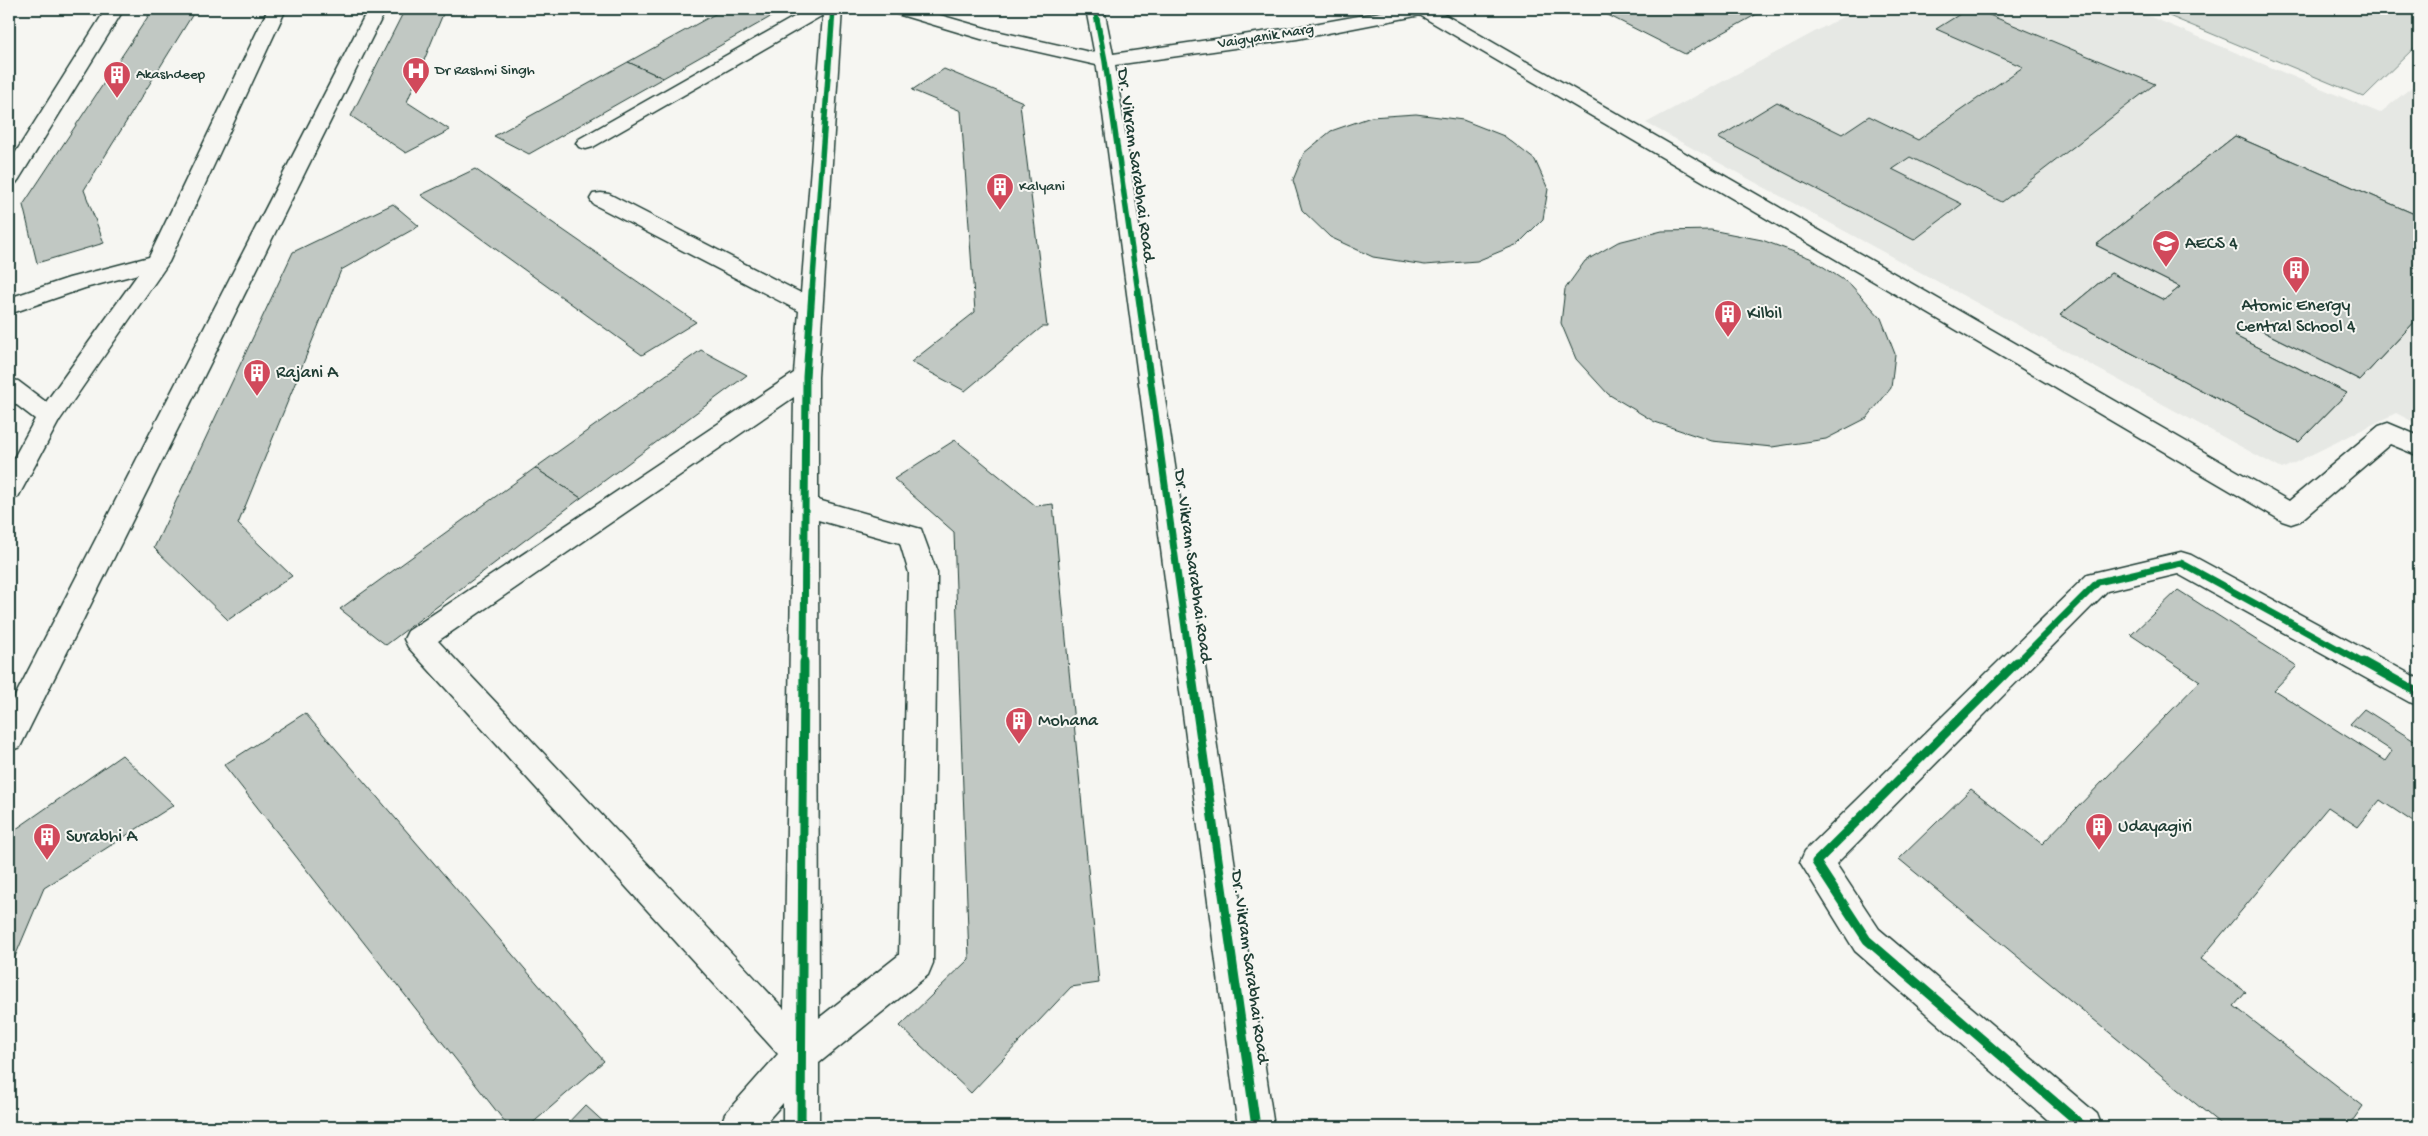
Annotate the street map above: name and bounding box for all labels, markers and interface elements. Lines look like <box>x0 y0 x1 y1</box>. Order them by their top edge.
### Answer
street label: Vaigyanik Marg <box>1216 20 1315 54</box>
hospital icon: Dr Rashmi Singh <box>401 56 431 95</box>
building icon: Akashdeep <box>102 60 132 99</box>
place label: Dr Rashmi Singh <box>434 62 535 80</box>
place label: Akashdeep <box>136 66 206 84</box>
street label: Dr. Vikram Sarabhai Road <box>1111 66 1159 264</box>
building icon: Kalyani <box>985 172 1015 211</box>
place label: Kalyani <box>1019 178 1065 196</box>
school or university icon: AECS 4 <box>2151 229 2181 268</box>
place label: AECS 4 <box>2185 234 2238 255</box>
building icon: Atomic Energy Central School 4 <box>2281 255 2311 294</box>
place label: Atomic Energy Central School 4 <box>2236 296 2356 338</box>
building icon: Kilbil <box>1713 299 1743 338</box>
place label: Kilbil <box>1747 304 1782 325</box>
building icon: Rajani A <box>242 358 272 397</box>
place label: Rajani A <box>276 363 339 384</box>
street label: Dr. Vikram Sarabhai Road <box>1168 467 1216 665</box>
building icon: Mohana <box>1004 706 1034 745</box>
place label: Mohana <box>1038 711 1099 732</box>
building icon: Udayagiri <box>2084 812 2114 851</box>
place label: Udayagiri <box>2118 817 2192 838</box>
building icon: Surabhi A <box>32 822 62 861</box>
place label: Surabhi A <box>66 827 138 848</box>
street label: Dr. Vikram Sarabhai Road <box>1225 868 1273 1066</box>

